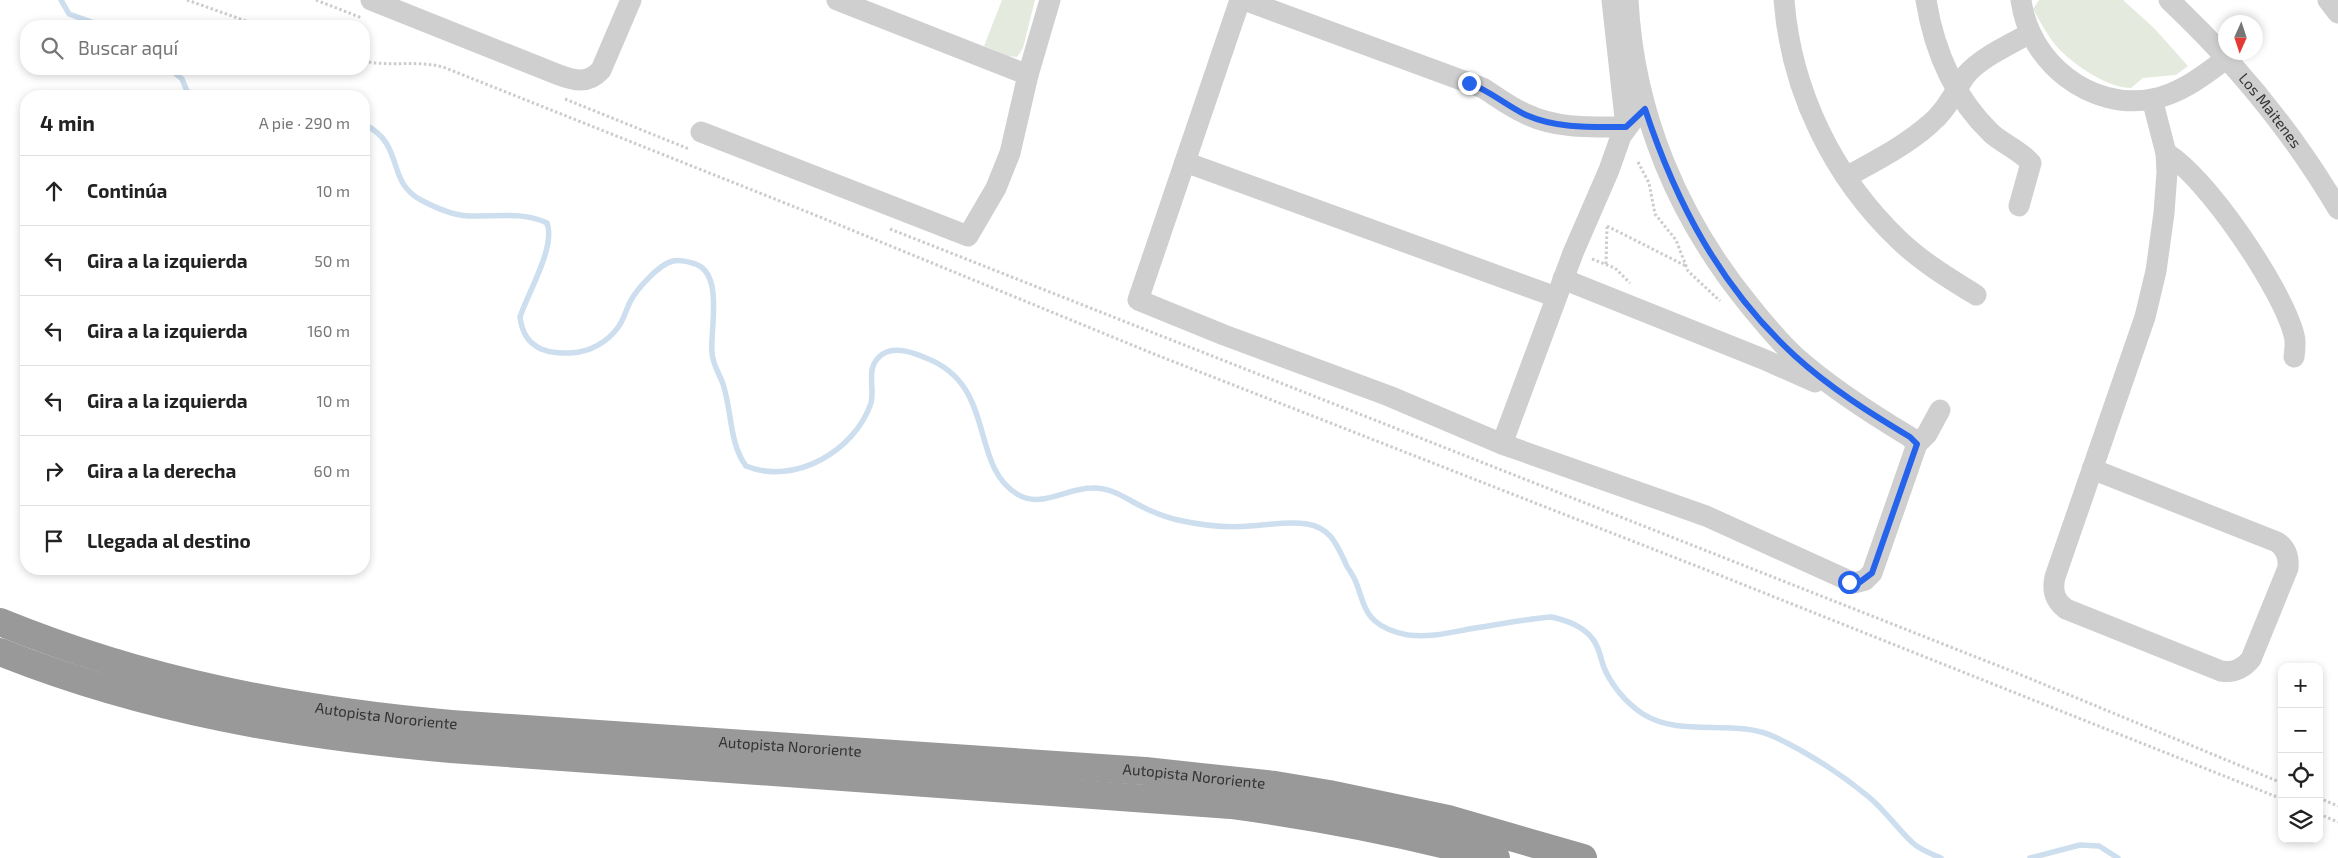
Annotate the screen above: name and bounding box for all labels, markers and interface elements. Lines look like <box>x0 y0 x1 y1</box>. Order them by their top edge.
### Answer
north arrow <box>2218 15 2263 60</box>
search box <box>20 20 370 75</box>
icon: search <box>38 34 66 62</box>
text: Buscar aquí <box>78 36 178 59</box>
street label: Los Maitenes <box>2236 69 2306 151</box>
route end <box>1458 72 1481 95</box>
text: 4 min <box>40 110 95 135</box>
text: A pie · 290 m <box>259 113 350 132</box>
icon: ahead <box>40 177 68 205</box>
text: Continúa <box>87 179 167 202</box>
text: 10 m <box>316 181 350 200</box>
icon: left <box>40 247 68 275</box>
text: Gira a la izquierda <box>87 249 248 272</box>
text: 50 m <box>314 251 350 270</box>
icon: left <box>40 317 68 345</box>
text: Gira a la izquierda <box>87 319 248 342</box>
text: 160 m <box>307 321 350 340</box>
icon: left <box>40 387 68 415</box>
text: Gira a la izquierda <box>87 389 248 412</box>
text: 10 m <box>316 391 350 410</box>
icon: right <box>40 457 68 485</box>
text: Gira a la derecha <box>87 459 236 482</box>
text: 60 m <box>314 461 350 480</box>
icon: arrive <box>40 527 68 555</box>
text: Llegada al destino <box>87 529 251 552</box>
route start <box>1838 571 1861 594</box>
map controls <box>2278 663 2323 843</box>
button: + <box>2278 663 2323 708</box>
street label: Autopista Nororiente <box>314 698 458 732</box>
button: − <box>2278 708 2323 753</box>
street label: Autopista Nororiente <box>718 732 862 760</box>
button: locate <box>2278 753 2323 798</box>
street label: Autopista Nororiente <box>1122 760 1266 792</box>
button: layers <box>2278 798 2323 843</box>

